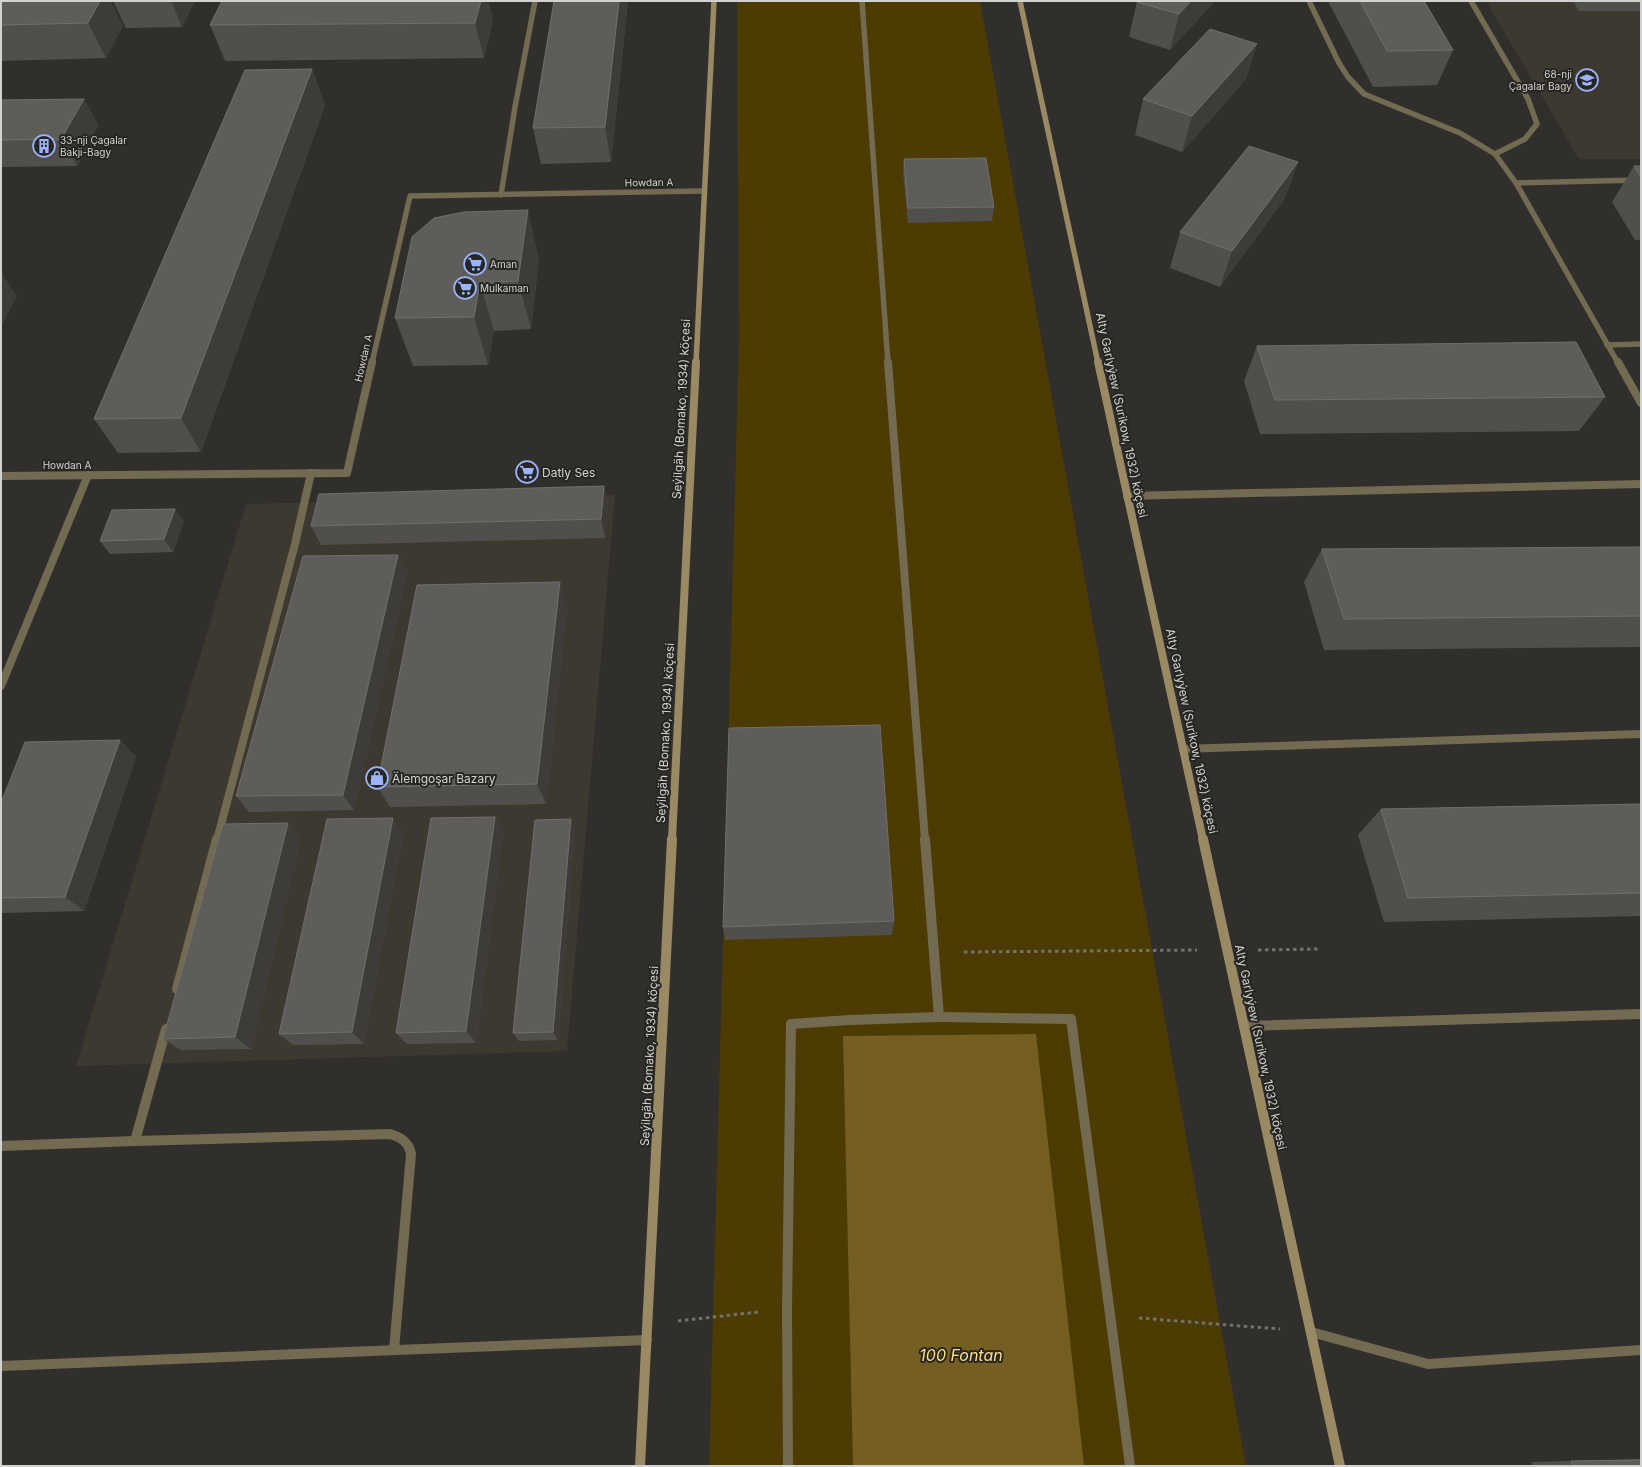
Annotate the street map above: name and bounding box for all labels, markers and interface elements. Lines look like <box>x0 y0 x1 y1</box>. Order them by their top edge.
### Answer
school or university icon: 68-nji Çagalar Bagy <box>1574 67 1600 93</box>
place label: 68-nji Çagalar Bagy <box>1509 68 1572 92</box>
building icon: 33-nji Çagalar Bakji-Bagy <box>31 133 57 159</box>
place label: 33-nji Çagalar Bakji-Bagy <box>60 134 127 158</box>
street label: Howdan A <box>625 176 674 188</box>
supermarket icon: Aman <box>462 251 488 277</box>
place label: Aman <box>490 258 517 270</box>
supermarket icon: Mulkaman <box>452 275 478 301</box>
place label: Mulkaman <box>480 282 529 294</box>
street label: Alty Garlyýew (Surikow, 1932) köçesi <box>1093 311 1151 519</box>
street label: Seýilgäh (Bomako, 1934) köçesi <box>669 318 693 499</box>
street label: Howdan A <box>352 333 374 383</box>
street label: Howdan A <box>43 459 91 471</box>
supermarket icon: Datly Ses <box>514 459 540 485</box>
place label: Datly Ses <box>542 465 595 480</box>
street label: Alty Garlyýew (Surikow, 1932) köçesi <box>1163 627 1221 835</box>
street label: Seýilgäh (Bomako, 1934) köçesi <box>653 642 677 823</box>
shop icon: Älemgoşar Bazary <box>364 765 390 791</box>
place label: Älemgoşar Bazary <box>392 771 496 786</box>
street label: Alty Garlyýew (Surikow, 1932) köçesi <box>1232 943 1290 1151</box>
street label: Seýilgäh (Bomako, 1934) köçesi <box>637 965 661 1146</box>
water label: 100 Fontan <box>919 1345 1003 1365</box>

